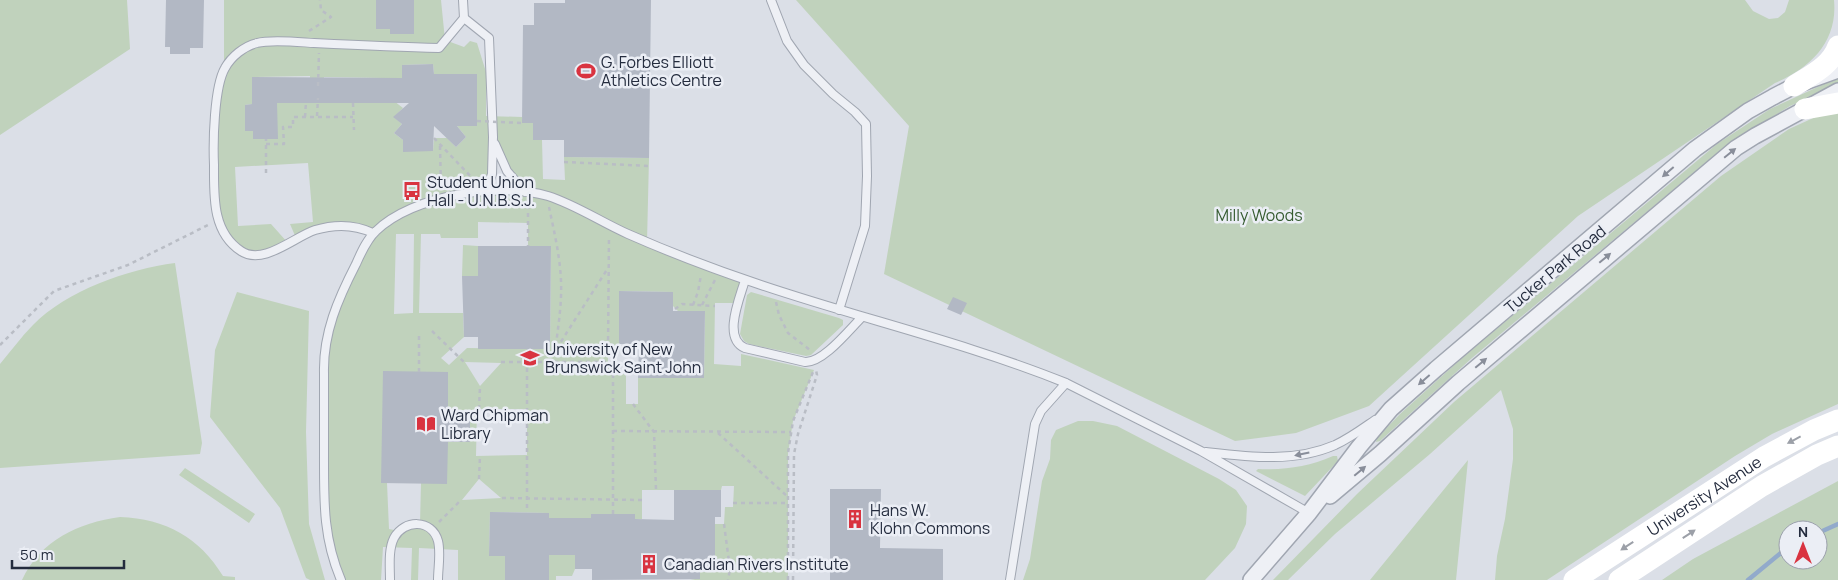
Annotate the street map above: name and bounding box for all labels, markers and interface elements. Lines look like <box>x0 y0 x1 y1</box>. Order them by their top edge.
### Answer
place label: G. Forbes Elliott Athletics Centre <box>601 51 722 91</box>
sports icon: G. Forbes Elliott Athletics Centre <box>575 60 597 82</box>
one-way arrow <box>1723 148 1736 159</box>
one-way arrow <box>1661 167 1674 178</box>
place label: Student Union Hall - U.N.B.S.J. <box>427 171 535 211</box>
bus stop icon: Student Union Hall - U.N.B.S.J. <box>401 180 423 202</box>
park label: Milly Woods <box>1215 204 1303 226</box>
street label: Tucker Park Road <box>1500 220 1610 318</box>
one-way arrow <box>1599 252 1612 263</box>
place label: University of New Brunswick Saint John <box>545 338 701 378</box>
school or university icon: University of New Brunswick Saint John <box>519 347 541 369</box>
one-way arrow <box>1475 357 1488 368</box>
one-way arrow <box>1417 374 1430 385</box>
place label: Ward Chipman Library <box>441 404 549 444</box>
library icon: Ward Chipman Library <box>415 413 437 435</box>
one-way arrow <box>1787 436 1800 445</box>
one-way arrow <box>1293 451 1309 459</box>
street label: University Avenue <box>1643 451 1765 541</box>
one-way arrow <box>1353 465 1366 476</box>
place label: Hans W. Klohn Commons <box>870 499 990 539</box>
building icon: Hans W. Klohn Commons <box>844 508 866 530</box>
north arrow <box>1778 520 1828 570</box>
text: N <box>1798 522 1808 541</box>
one-way arrow <box>1682 529 1695 539</box>
scale bar <box>12 538 125 570</box>
one-way arrow <box>1620 542 1634 551</box>
text: 50 m <box>20 544 54 565</box>
building icon: Canadian Rivers Institute <box>638 553 660 575</box>
place label: Canadian Rivers Institute <box>664 553 849 575</box>

